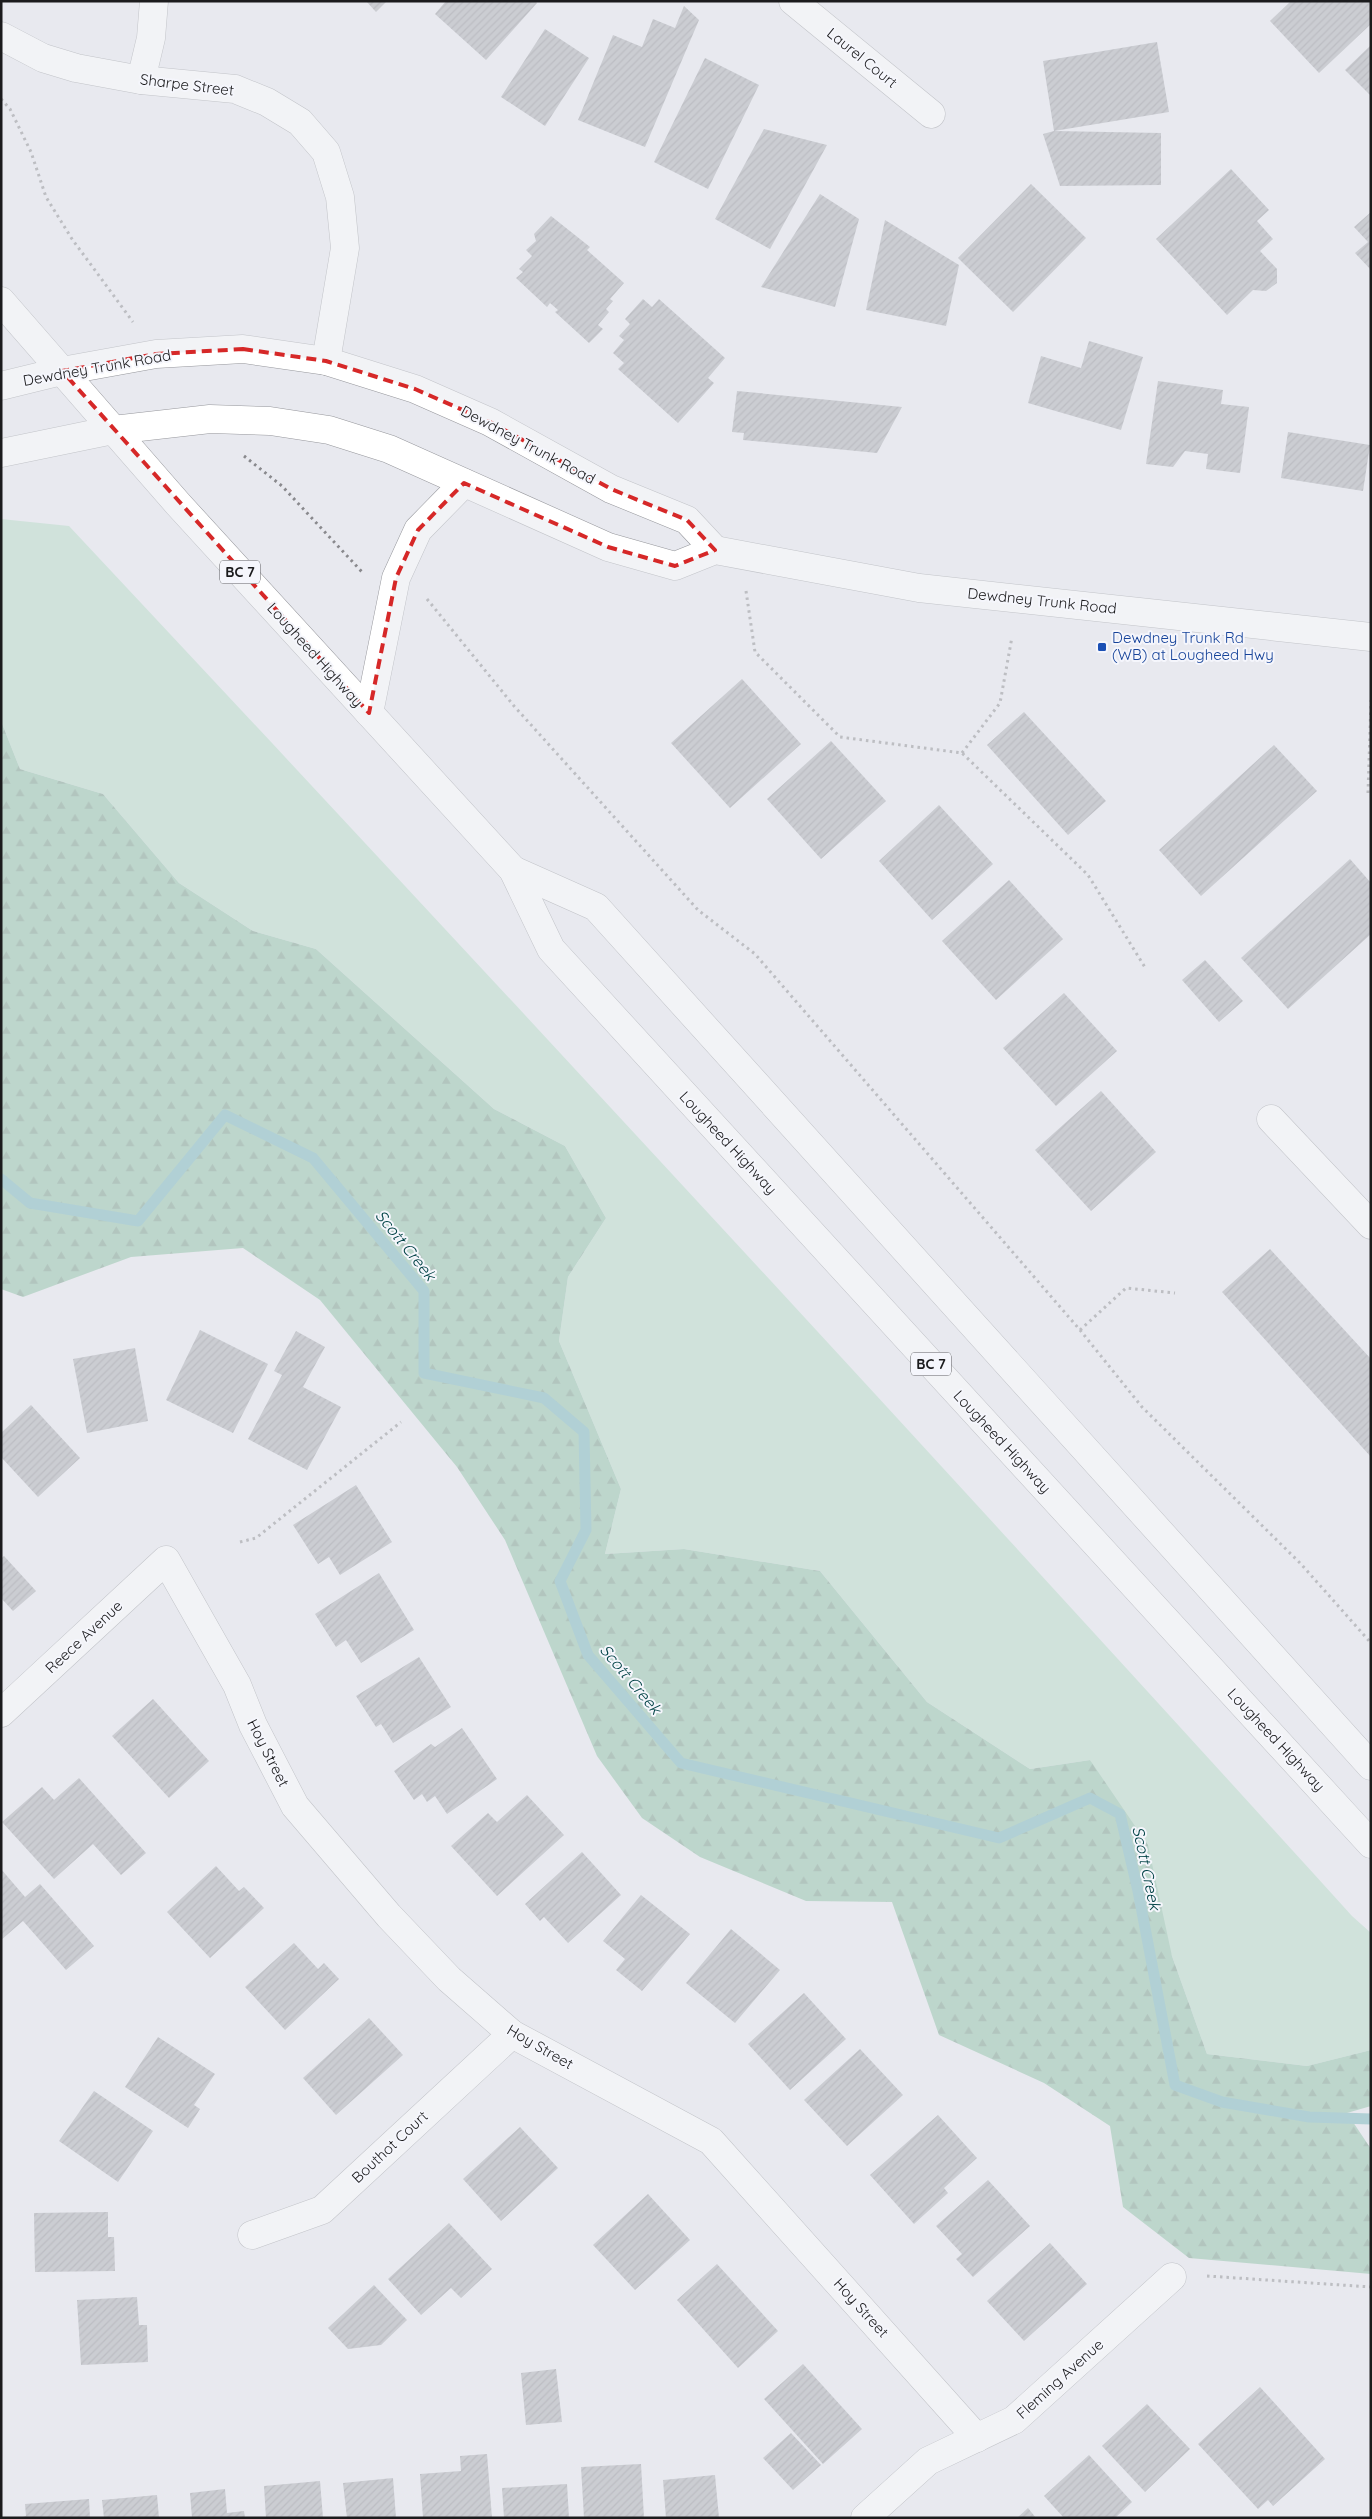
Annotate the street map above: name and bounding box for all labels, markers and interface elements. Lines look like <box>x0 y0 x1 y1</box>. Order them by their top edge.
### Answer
street label: Laurel Court <box>823 23 901 92</box>
street label: Sharpe Street <box>139 69 235 100</box>
street label: Dewdney Trunk Road <box>21 345 172 390</box>
street label: Dewdney Trunk Road <box>458 401 599 488</box>
road number: BC 7 <box>220 560 260 584</box>
street label: Dewdney Trunk Road <box>967 583 1118 618</box>
street label: Lougheed Highway <box>263 598 367 711</box>
place label: Dewdney Trunk Rd (WB) at Lougheed Hwy <box>1112 628 1274 664</box>
marker: Dewdney Trunk Rd (WB) at Lougheed Hwy <box>1096 641 1108 653</box>
street label: Lougheed Highway <box>676 1087 781 1198</box>
water label: Scott Creek <box>371 1206 441 1285</box>
road number: BC 7 <box>911 1352 951 1376</box>
street label: Lougheed Highway <box>950 1386 1055 1497</box>
street label: Reece Avenue <box>41 1596 126 1677</box>
water label: Scott Creek <box>596 1640 667 1719</box>
street label: Lougheed Highway <box>1224 1684 1329 1795</box>
street label: Hoy Street <box>243 1716 294 1790</box>
water label: Scott Creek <box>1128 1824 1166 1913</box>
street label: Hoy Street <box>504 2020 577 2073</box>
street label: Bouthot Court <box>348 2106 432 2187</box>
street label: Hoy Street <box>830 2274 893 2341</box>
street label: Fleming Avenue <box>1012 2335 1107 2423</box>

